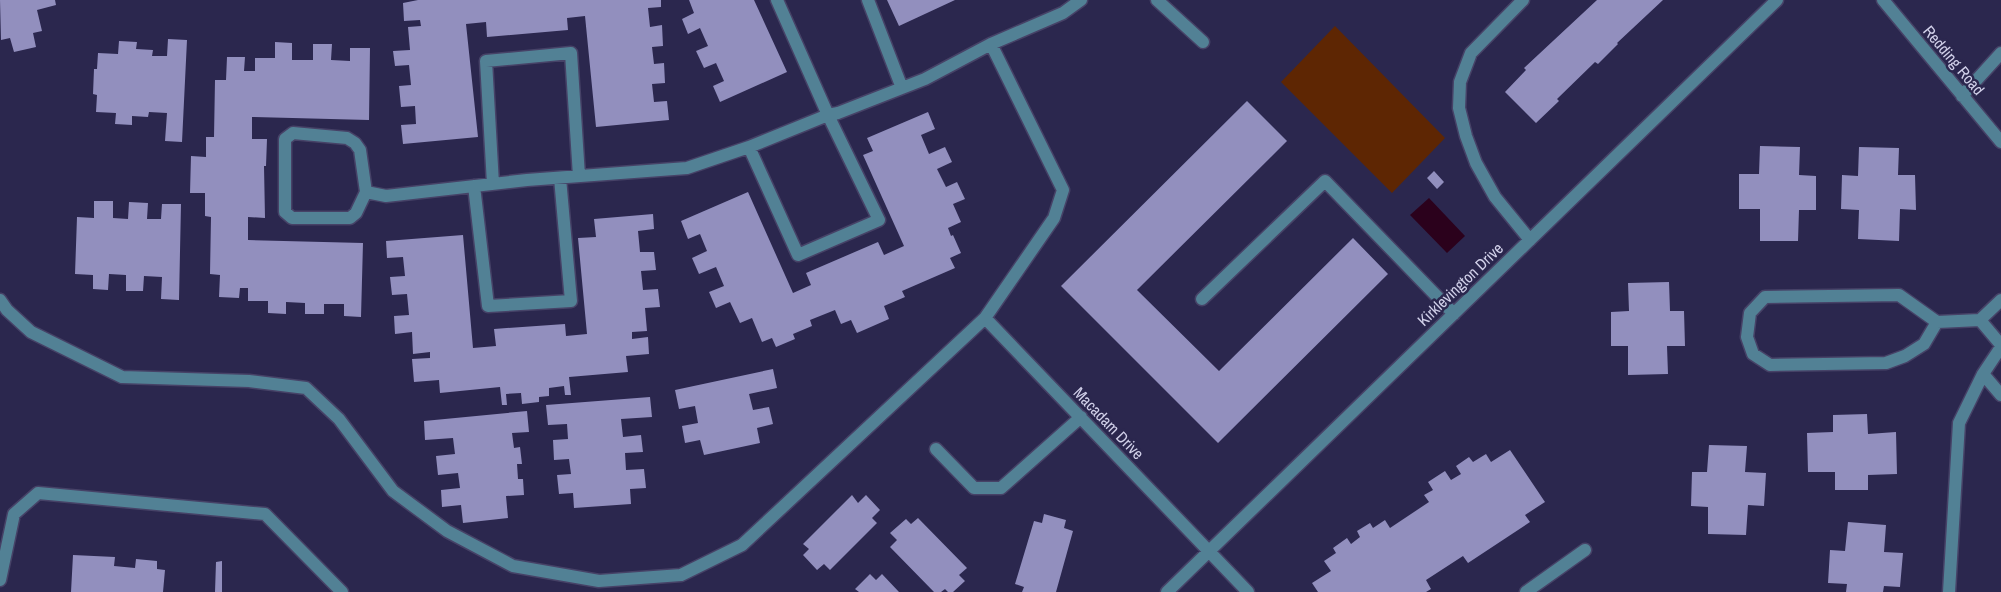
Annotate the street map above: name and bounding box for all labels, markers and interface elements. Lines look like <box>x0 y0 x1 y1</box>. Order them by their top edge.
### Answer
street label: Redding Road <box>1918 21 1990 99</box>
street label: Kirklevington Drive <box>1412 237 1508 331</box>
street label: Macadam Drive <box>1069 382 1149 464</box>

